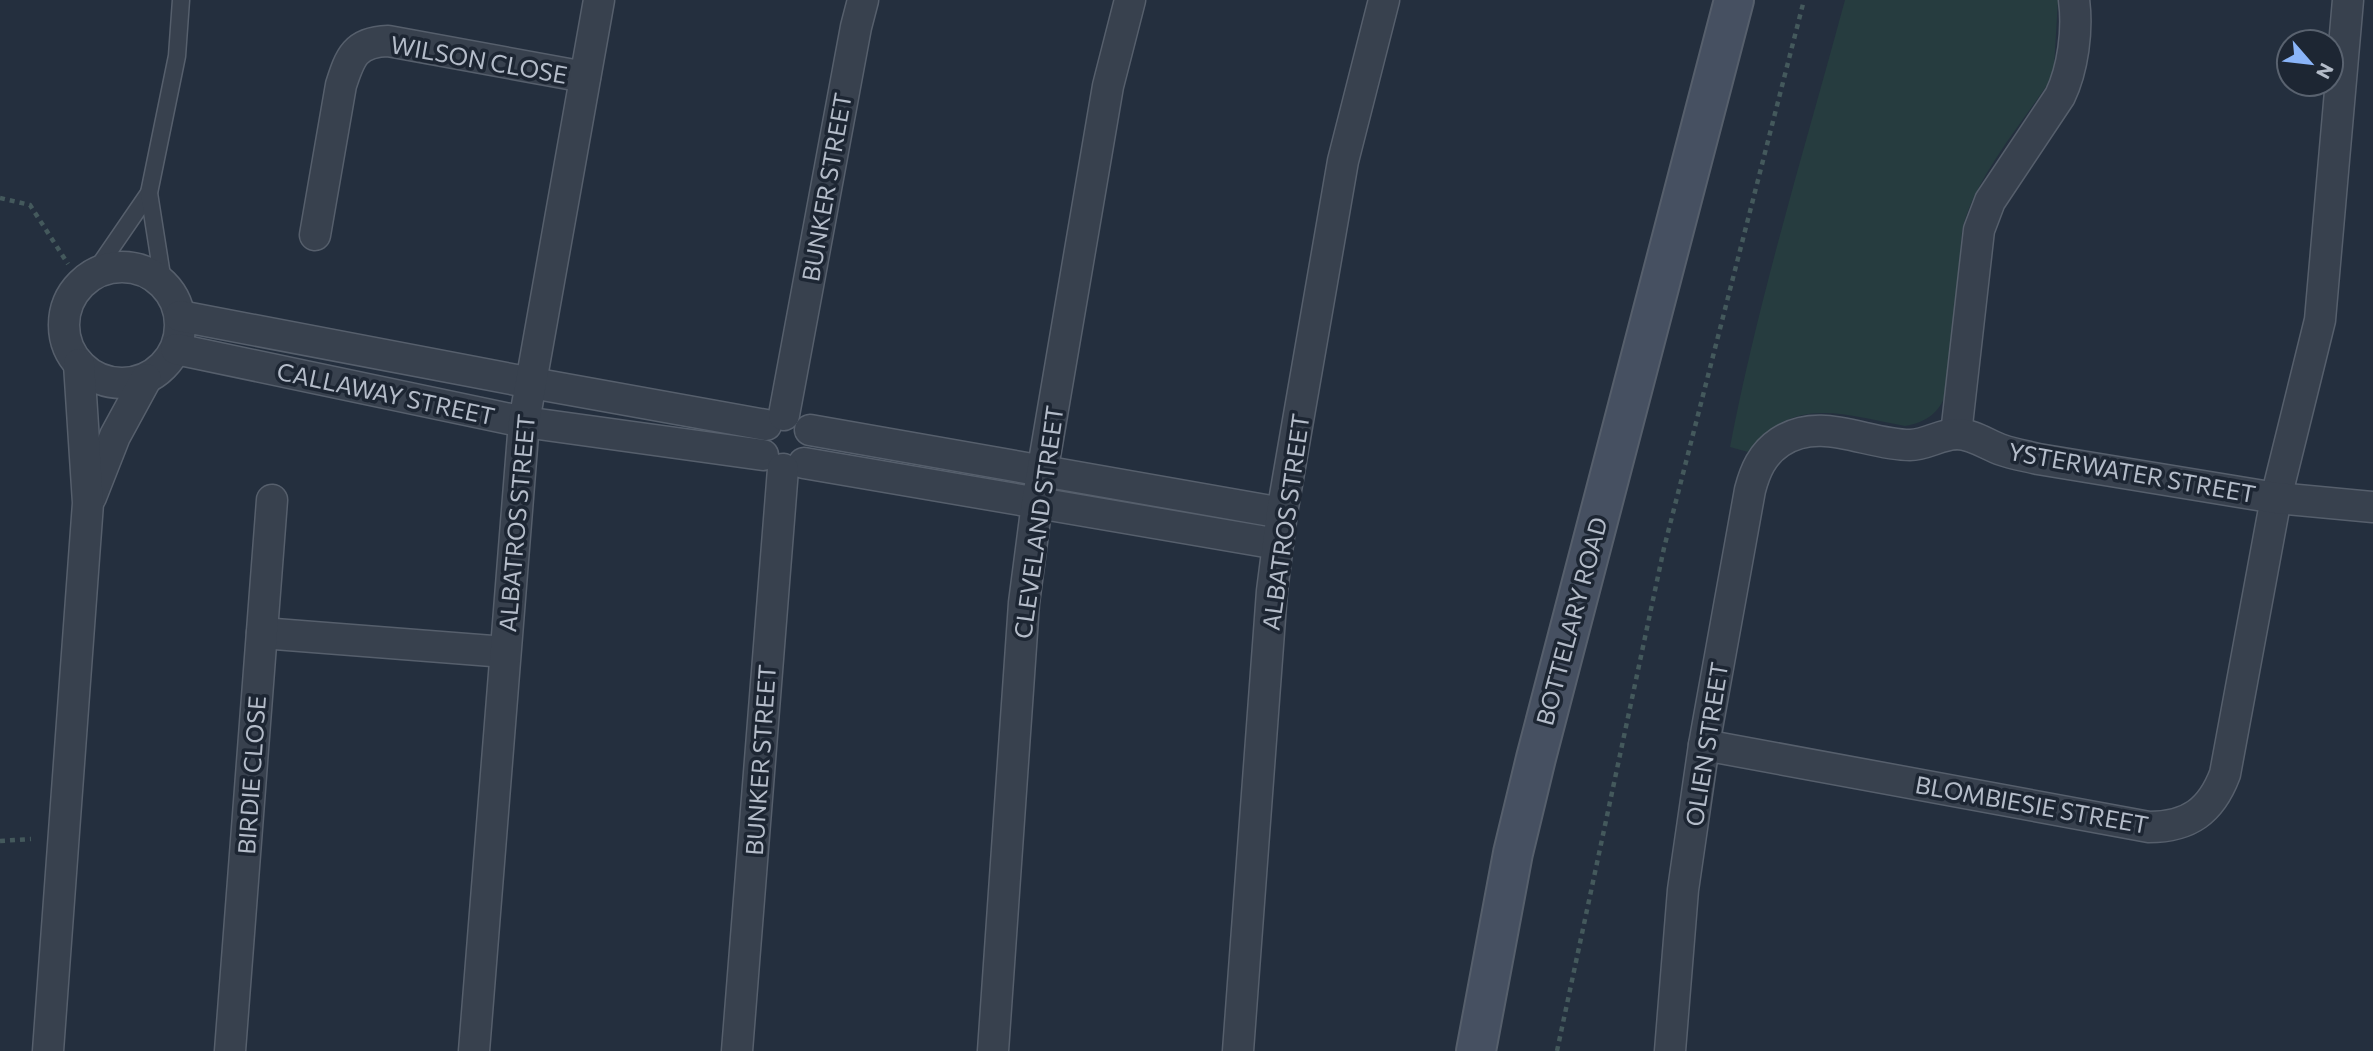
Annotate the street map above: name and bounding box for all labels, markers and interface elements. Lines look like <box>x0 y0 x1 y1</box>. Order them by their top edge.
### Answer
north arrow <box>2275 28 2345 98</box>
street label: WILSON CLOSE <box>388 29 570 89</box>
text: N <box>2312 60 2339 83</box>
street label: BUNKER STREET <box>795 90 857 284</box>
street label: CALLAWAY STREET <box>274 356 498 430</box>
street label: CLEVELAND STREET <box>1007 404 1069 640</box>
street label: ALBATROS STREET <box>1255 412 1315 632</box>
street label: ALBATROS STREET <box>492 413 540 633</box>
street label: YSTERWATER STREET <box>2006 436 2258 508</box>
street label: BOTTELARY ROAD <box>1529 514 1613 728</box>
street label: OLIEN STREET <box>1679 660 1733 828</box>
street label: BUNKER STREET <box>739 664 781 856</box>
street label: BIRDIE CLOSE <box>231 695 271 855</box>
street label: BLOMBIESIE STREET <box>1913 769 2151 839</box>

